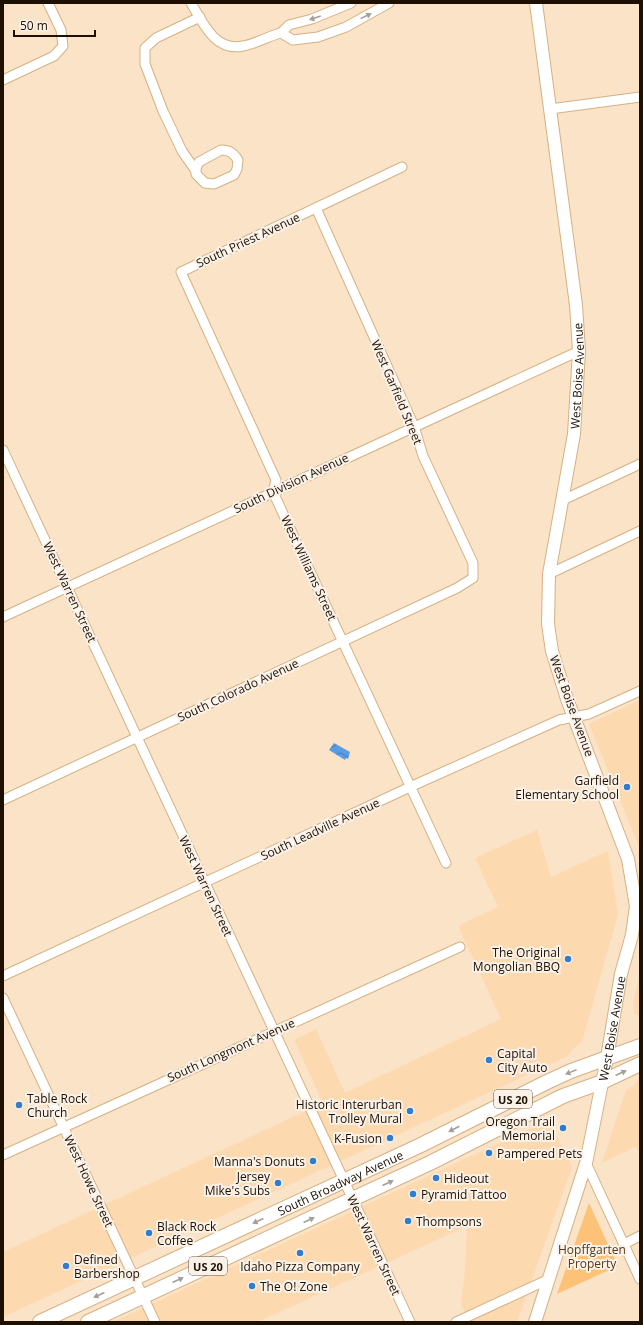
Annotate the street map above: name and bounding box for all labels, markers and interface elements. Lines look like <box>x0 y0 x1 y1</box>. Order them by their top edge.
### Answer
scale bar <box>14 12 95 38</box>
one-way arrow <box>361 13 372 19</box>
one-way arrow <box>308 15 320 21</box>
text: 50 m <box>20 17 48 34</box>
street label: South Priest Avenue <box>193 208 303 272</box>
street label: West Boise Avenue <box>566 322 587 429</box>
street label: West Garfield Street <box>367 337 427 447</box>
street label: South Division Avenue <box>231 449 351 517</box>
street label: West Williams Street <box>277 513 341 623</box>
street label: West Warren Street <box>39 539 101 645</box>
street label: West Boise Avenue <box>546 653 598 759</box>
street label: South Colorado Avenue <box>175 654 302 726</box>
place label: Garfield Elementary School <box>515 772 619 803</box>
marker: Garfield Elementary School <box>622 782 632 792</box>
street label: South Leadville Avenue <box>258 794 383 864</box>
street label: West Warren Street <box>175 833 237 939</box>
place label: The Original Mongolian BBQ <box>473 944 560 975</box>
marker: The Original Mongolian BBQ <box>563 954 573 964</box>
street label: West Boise Avenue <box>594 974 629 1082</box>
street label: South Longmont Avenue <box>164 1014 298 1086</box>
place label: Capital City Auto <box>497 1045 547 1076</box>
marker: Capital City Auto <box>484 1055 494 1065</box>
one-way arrow <box>564 1069 576 1075</box>
one-way arrow <box>615 1070 627 1076</box>
place label: Table Rock Church <box>27 1090 88 1121</box>
road number: US 20 <box>494 1090 532 1108</box>
place label: Historic Interurban Trolley Mural <box>296 1096 402 1127</box>
marker: Table Rock Church <box>14 1100 24 1110</box>
marker: Historic Interurban Trolley Mural <box>405 1106 415 1116</box>
place label: Oregon Trail Memorial <box>486 1113 555 1144</box>
marker: Oregon Trail Memorial <box>558 1123 568 1133</box>
one-way arrow <box>448 1126 460 1132</box>
place label: K-Fusion <box>334 1130 382 1147</box>
street label: West Howe Street <box>60 1132 118 1230</box>
marker: K-Fusion <box>385 1133 395 1143</box>
place label: Pampered Pets <box>497 1145 582 1162</box>
street label: South Broadway Avenue <box>275 1146 406 1219</box>
marker: Pampered Pets <box>484 1148 494 1158</box>
place label: Manna's Donuts <box>214 1153 305 1170</box>
marker: Manna's Donuts <box>308 1156 318 1166</box>
place label: Jersey Mike's Subs <box>205 1168 271 1199</box>
place label: Hideout <box>444 1170 489 1187</box>
marker: Hideout <box>431 1173 441 1183</box>
marker: Jersey Mike's Subs <box>273 1178 283 1188</box>
one-way arrow <box>382 1180 394 1186</box>
place label: Pyramid Tattoo <box>421 1186 507 1203</box>
marker: Pyramid Tattoo <box>408 1189 418 1199</box>
street label: West Warren Street <box>343 1192 405 1298</box>
place label: Thompsons <box>416 1213 482 1230</box>
marker: Thompsons <box>403 1216 413 1226</box>
one-way arrow <box>304 1217 315 1223</box>
place label: Black Rock Coffee <box>157 1218 217 1249</box>
one-way arrow <box>252 1218 264 1224</box>
marker: Black Rock Coffee <box>144 1228 154 1238</box>
park label: Hopffgarten Property <box>558 1241 626 1272</box>
marker: Idaho Pizza Company <box>295 1248 305 1258</box>
place label: Defined Barbershop <box>74 1251 140 1282</box>
road number: US 20 <box>189 1257 227 1275</box>
place label: Idaho Pizza Company <box>240 1258 361 1275</box>
marker: Defined Barbershop <box>61 1261 71 1271</box>
one-way arrow <box>173 1277 184 1283</box>
place label: The O! Zone <box>260 1278 328 1295</box>
marker: The O! Zone <box>247 1281 257 1291</box>
one-way arrow <box>93 1292 105 1298</box>

